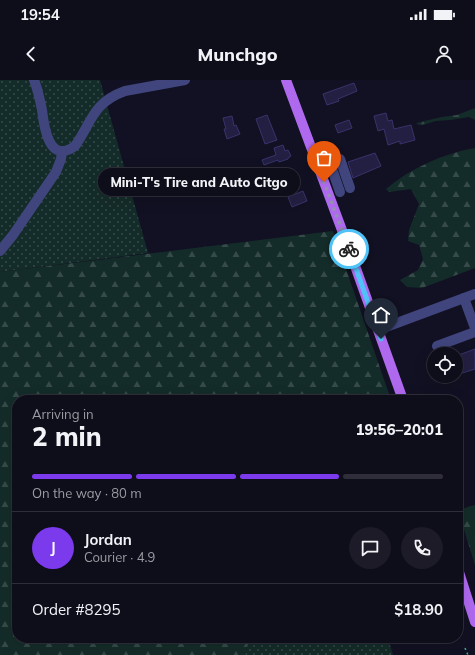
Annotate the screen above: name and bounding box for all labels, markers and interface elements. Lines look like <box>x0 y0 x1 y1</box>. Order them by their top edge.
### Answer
text: 19:54 <box>20 5 60 24</box>
icon: back <box>20 43 42 65</box>
text: Munchgo <box>197 43 278 66</box>
icon: person <box>433 43 455 65</box>
pin <box>307 141 341 182</box>
icon: bag <box>313 147 335 169</box>
callout: Mini-T's Tire and Auto Citgo <box>98 168 300 196</box>
text: Mini-T's Tire and Auto Citgo <box>110 174 288 190</box>
courier <box>329 229 369 269</box>
icon: bike <box>338 238 360 260</box>
pin <box>364 298 398 339</box>
icon: home <box>370 304 392 326</box>
map controls <box>427 347 463 383</box>
button: locate <box>427 347 463 383</box>
text: Arriving in <box>32 406 94 422</box>
text: 2 min <box>32 420 102 453</box>
text: 19:56–20:01 <box>356 420 443 439</box>
text: On the way · 80 m <box>32 485 142 501</box>
button: chat <box>349 527 391 569</box>
button: phone <box>401 527 443 569</box>
text: Jordan <box>84 530 132 549</box>
text: J <box>50 538 56 557</box>
text: Courier · 4.9 <box>84 549 155 565</box>
text: Order #8295 <box>32 600 120 619</box>
text: $18.90 <box>394 600 443 619</box>

